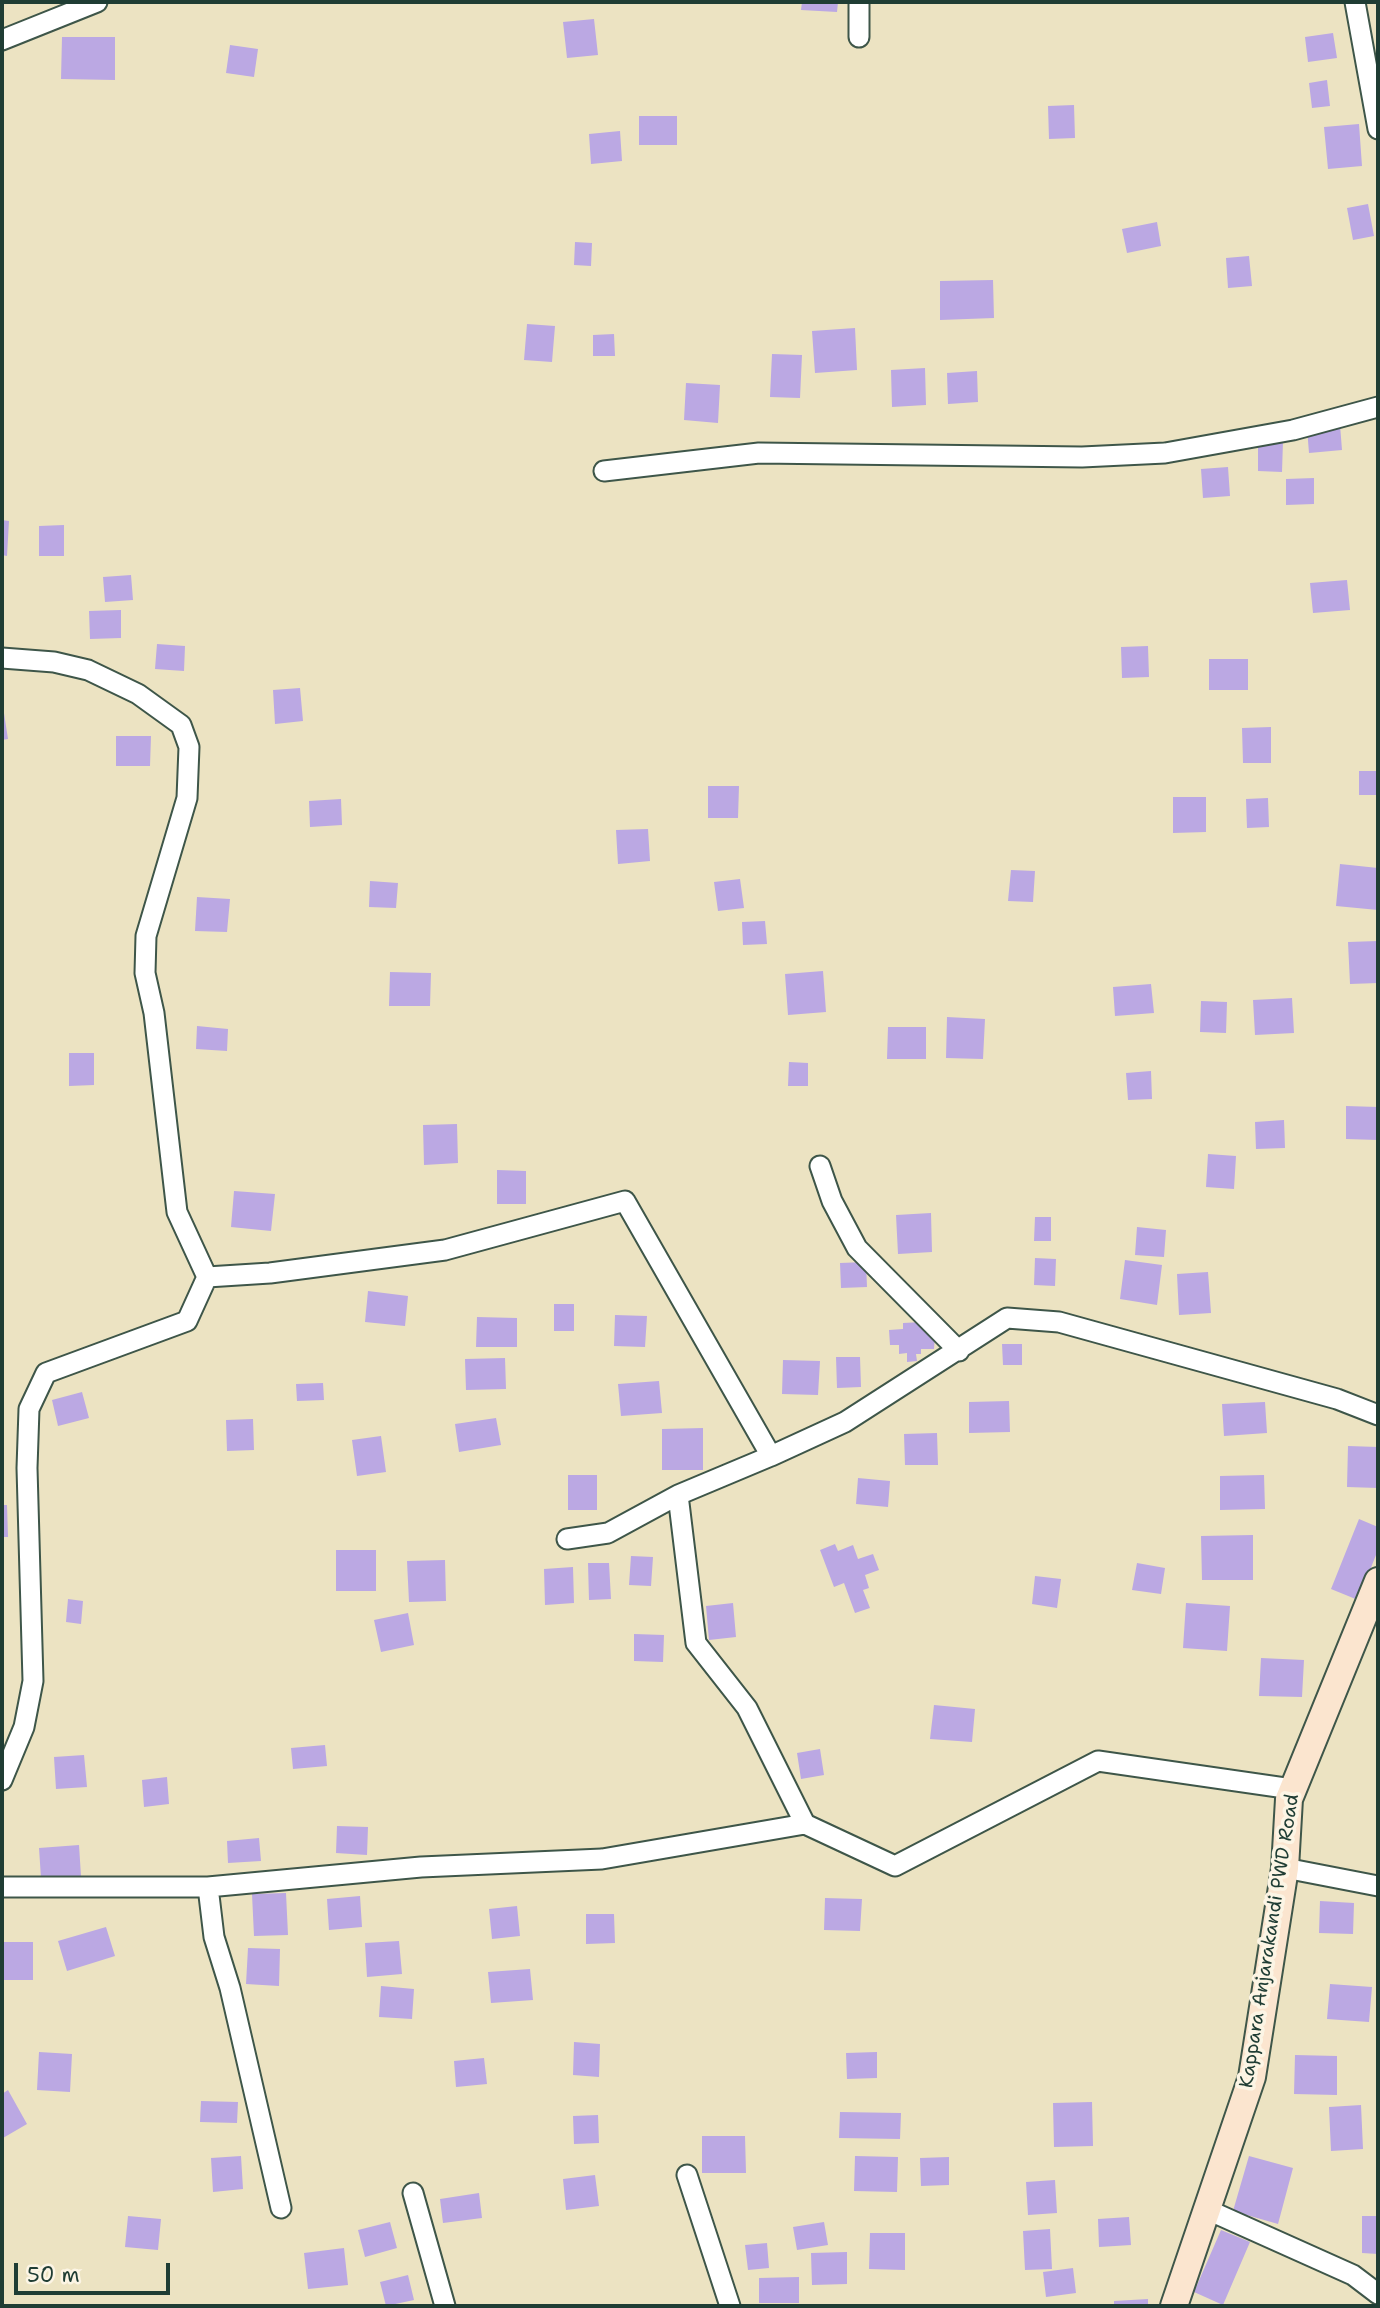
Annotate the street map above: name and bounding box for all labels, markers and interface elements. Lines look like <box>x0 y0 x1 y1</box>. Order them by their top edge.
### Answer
street label: Kappara Anjarakandi PWD Road <box>1235 1792 1305 2090</box>
scale bar <box>18 2248 173 2292</box>
text: 50 m <box>27 2261 80 2289</box>

